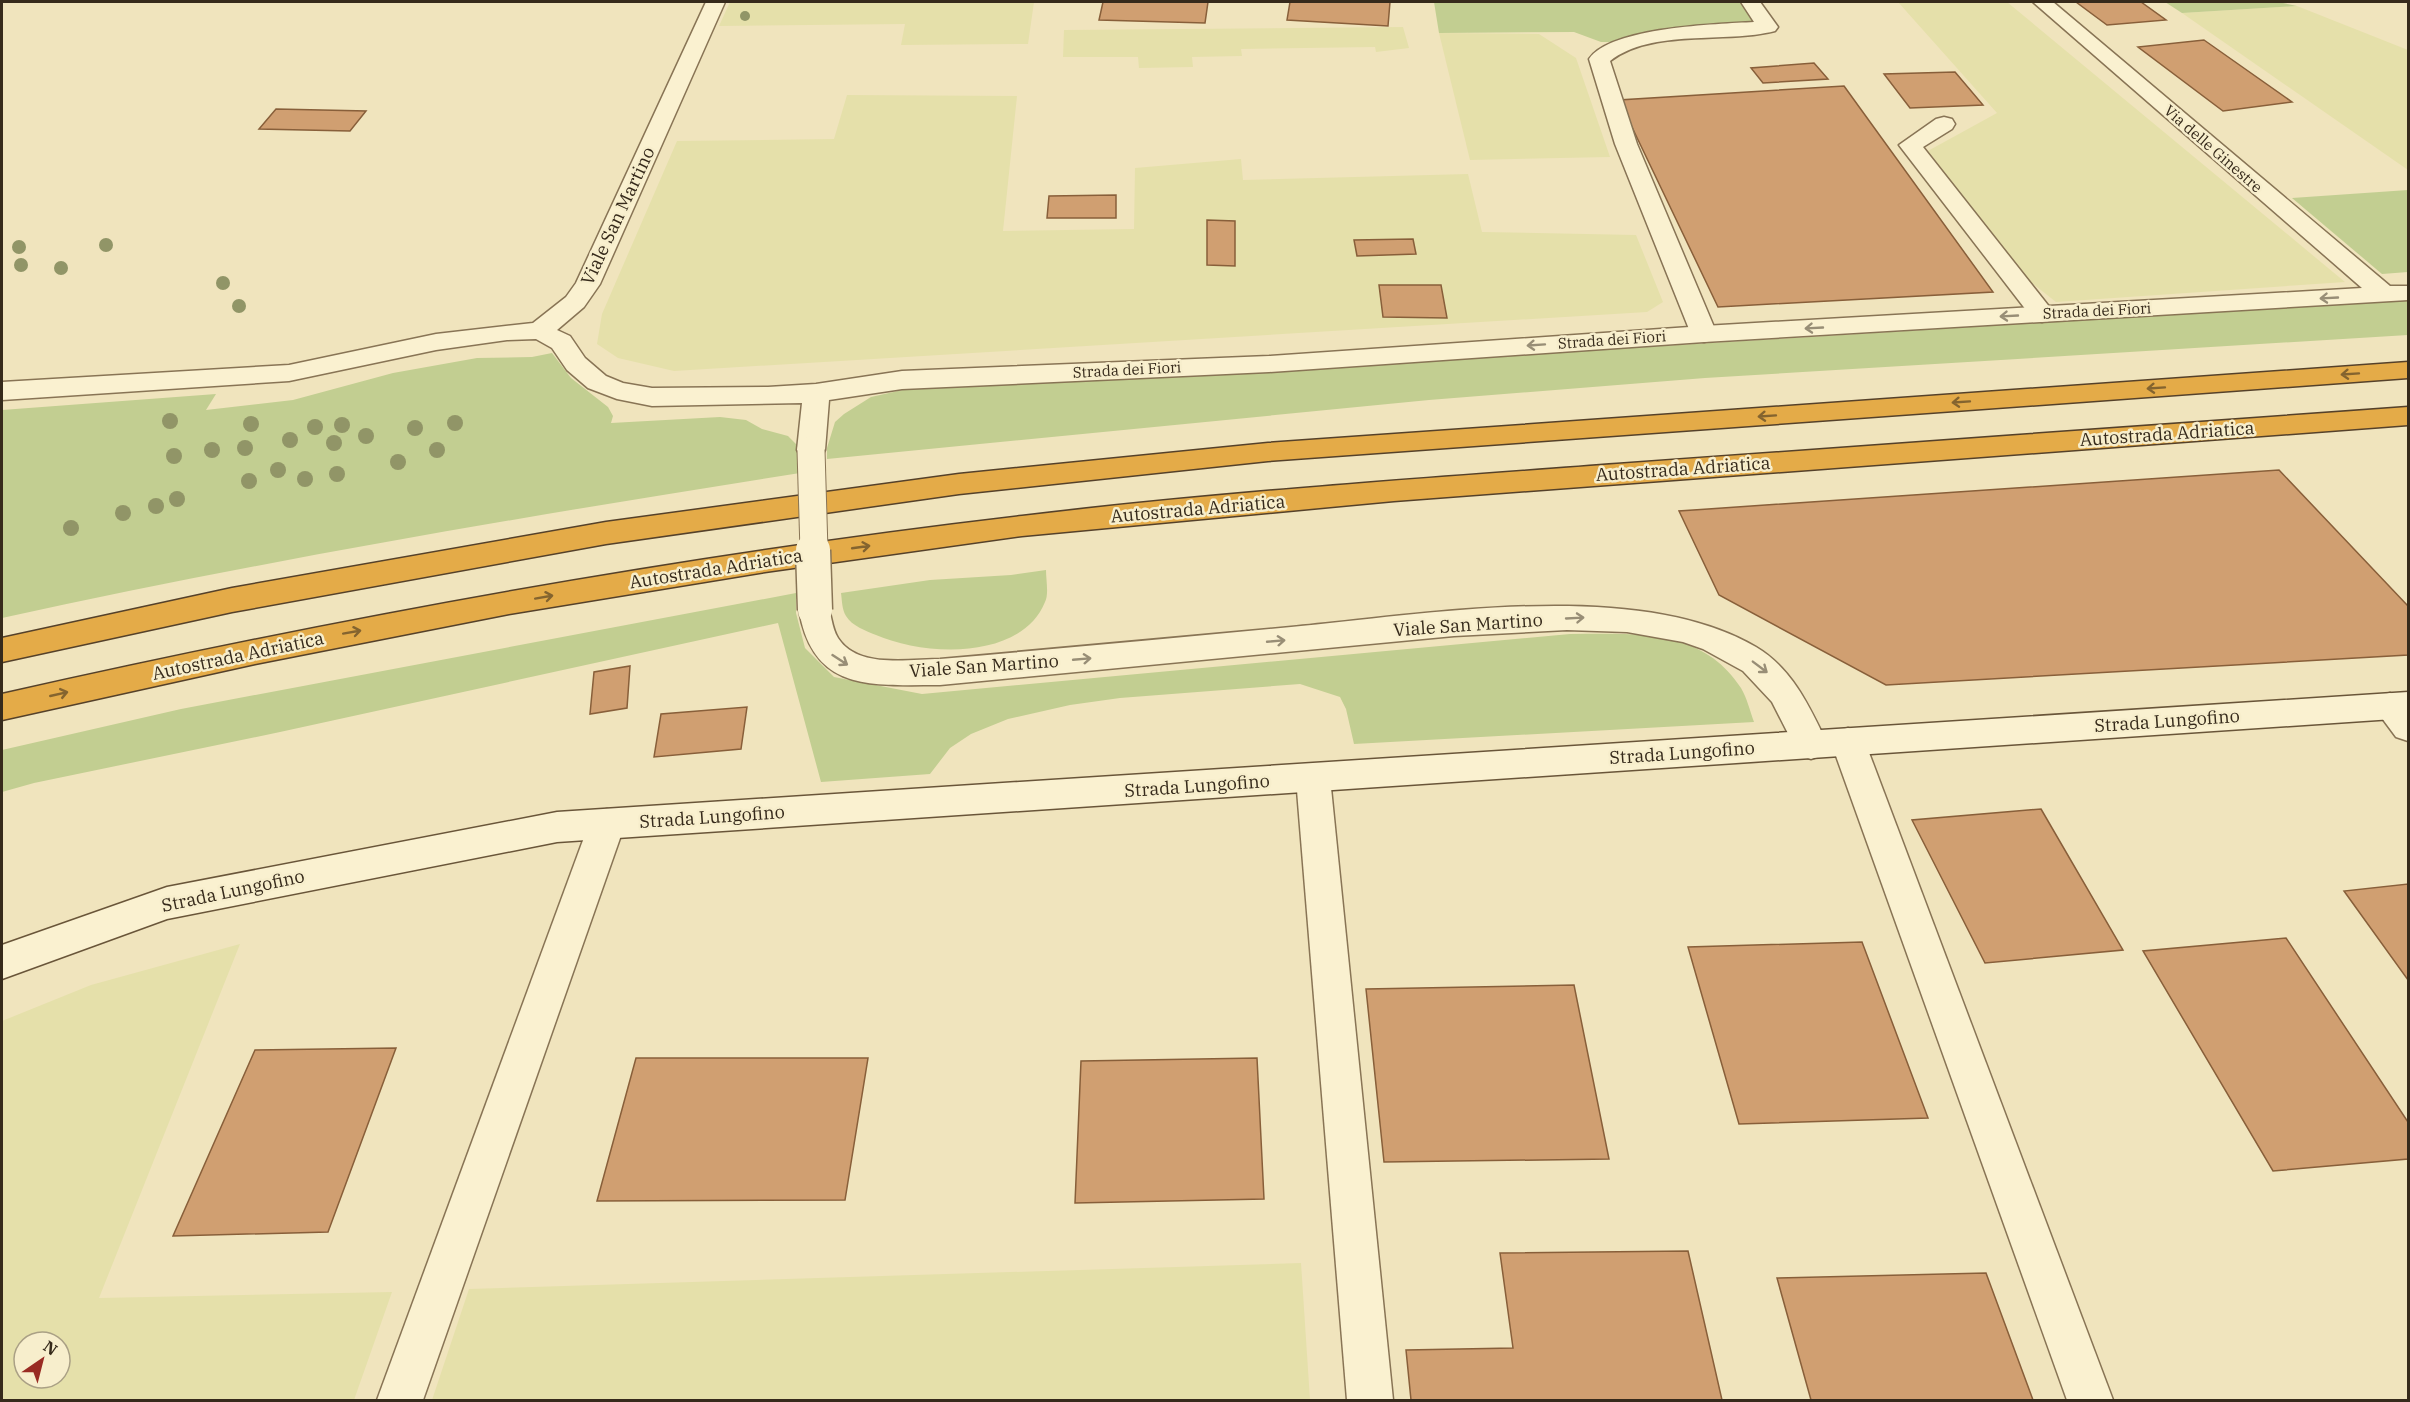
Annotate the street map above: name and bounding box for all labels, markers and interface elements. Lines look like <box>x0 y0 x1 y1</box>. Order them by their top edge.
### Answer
street label: Via delle Ginestre <box>2160 101 2266 197</box>
street label: Viale San Martino <box>575 143 660 289</box>
one-way arrow <box>2320 292 2340 303</box>
street label: Strada dei Fiori <box>2042 298 2152 323</box>
one-way arrow <box>1999 311 2019 322</box>
one-way arrow <box>1805 322 1825 333</box>
street label: Strada dei Fiori <box>1557 326 1667 353</box>
one-way arrow <box>1526 339 1546 350</box>
street label: Strada dei Fiori <box>1072 357 1182 382</box>
one-way arrow <box>2341 369 2361 380</box>
one-way arrow <box>2146 383 2166 394</box>
one-way arrow <box>1952 397 1972 408</box>
one-way arrow <box>1757 410 1777 421</box>
street label: Autostrada Adriatica <box>2079 416 2255 451</box>
street label: Autostrada Adriatica <box>1595 451 1771 486</box>
street label: Autostrada Adriatica <box>1110 489 1286 528</box>
one-way arrow <box>851 542 870 553</box>
street label: Autostrada Adriatica <box>628 543 804 594</box>
one-way arrow <box>534 591 553 602</box>
street label: Viale San Martino <box>1392 608 1543 641</box>
one-way arrow <box>1565 612 1585 623</box>
street label: Autostrada Adriatica <box>150 626 326 685</box>
one-way arrow <box>342 626 361 637</box>
one-way arrow <box>1266 635 1286 646</box>
street label: Viale San Martino <box>908 649 1059 682</box>
one-way arrow <box>832 653 849 666</box>
one-way arrow <box>1071 653 1091 664</box>
one-way arrow <box>1752 661 1768 673</box>
one-way arrow <box>49 687 68 699</box>
street label: Strada Lungofino <box>2094 704 2240 737</box>
street label: Strada Lungofino <box>1609 736 1755 769</box>
street label: Strada Lungofino <box>1124 769 1270 802</box>
street label: Strada Lungofino <box>639 800 785 833</box>
street label: Strada Lungofino <box>159 864 307 917</box>
north arrow <box>12 1330 72 1390</box>
text: N <box>40 1336 62 1360</box>

